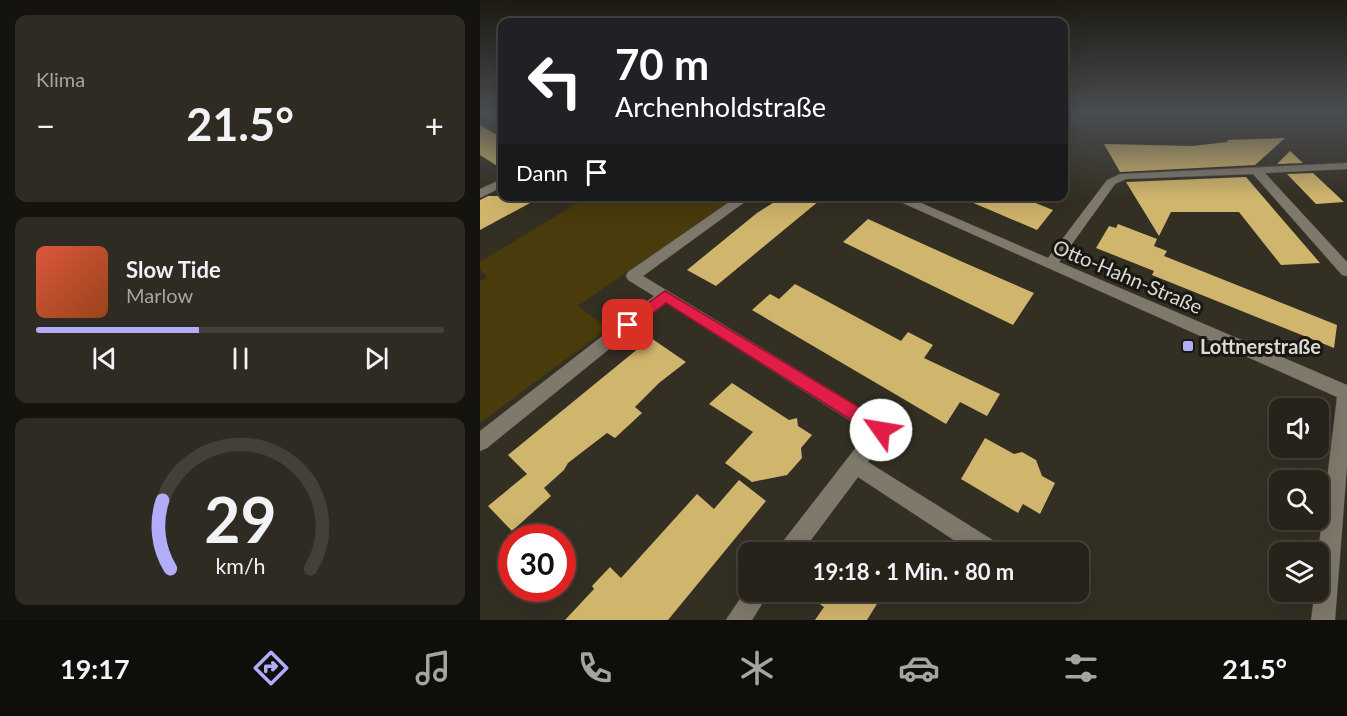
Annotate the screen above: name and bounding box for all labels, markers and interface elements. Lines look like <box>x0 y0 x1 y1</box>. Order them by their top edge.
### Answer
text: 70 m <box>615 39 709 89</box>
icon: left <box>516 42 594 120</box>
text: Klima <box>36 67 85 91</box>
text: Archenholdstraße <box>615 90 826 123</box>
text: 21.5° <box>186 97 294 151</box>
text: − <box>36 105 55 145</box>
text: + <box>425 105 444 145</box>
icon: arrive <box>580 156 613 189</box>
text: Dann <box>516 159 568 186</box>
street label: Otto-Hahn-Straße <box>1050 234 1206 318</box>
text: Slow Tide <box>126 256 221 283</box>
text: Marlow <box>126 283 193 307</box>
pin <box>602 299 653 350</box>
icon: arrive <box>611 308 644 341</box>
place label: Lottnerstraße <box>1200 334 1321 358</box>
marker: Lottnerstraße <box>1181 339 1195 353</box>
icon: previous <box>88 342 121 375</box>
icon: pause <box>224 342 257 375</box>
icon: next <box>360 342 393 375</box>
position arrow <box>849 398 913 462</box>
map controls <box>1269 398 1329 602</box>
button: sound <box>1269 398 1329 458</box>
button: search <box>1269 470 1329 530</box>
text: 29 <box>204 481 276 556</box>
speed limit sign: 30 <box>498 524 576 602</box>
button: layers <box>1269 542 1329 602</box>
text: km/h <box>215 553 265 579</box>
text: 19:18 · 1 Min. · 80 m <box>813 558 1014 585</box>
icon: directions <box>250 647 292 689</box>
icon: music <box>412 647 454 689</box>
icon: phone <box>574 647 616 689</box>
icon: climate <box>736 647 778 689</box>
icon: car <box>898 647 940 689</box>
icon: filters <box>1060 647 1102 689</box>
text: 19:17 <box>60 652 130 685</box>
text: 21.5° <box>1222 652 1287 685</box>

